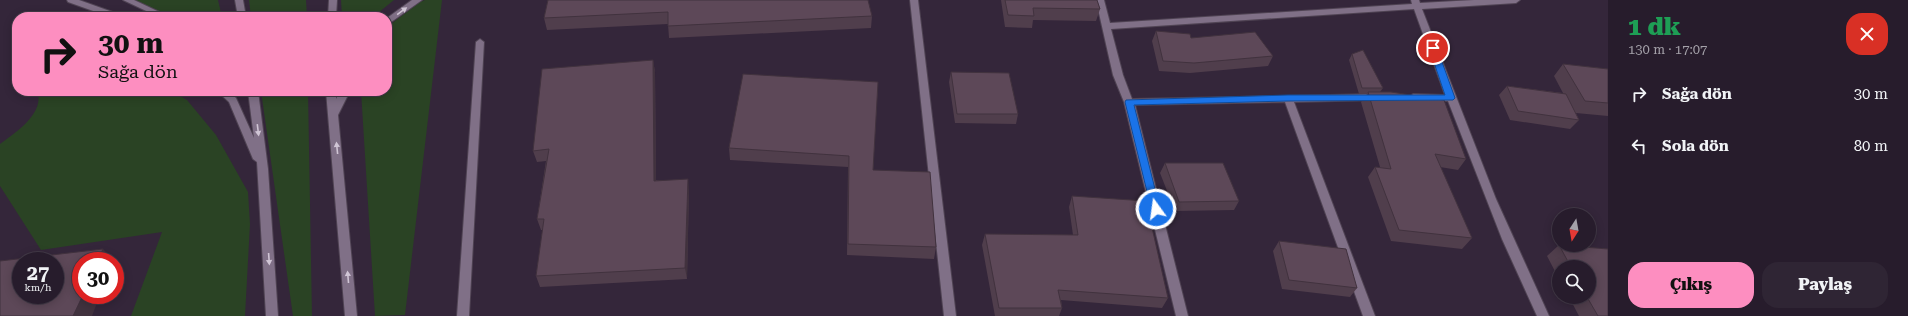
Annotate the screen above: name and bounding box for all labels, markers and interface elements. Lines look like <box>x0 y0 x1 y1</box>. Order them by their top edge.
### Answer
one-way arrow <box>397 7 408 15</box>
text: 1 dk <box>1628 13 1681 41</box>
button: close <box>1846 13 1888 55</box>
text: 30 m <box>98 27 163 60</box>
icon: right <box>32 28 84 80</box>
pin <box>1416 31 1450 65</box>
icon: arrive <box>1422 37 1444 59</box>
text: 130 m · 17:07 <box>1628 42 1707 57</box>
text: Sağa dön <box>98 61 178 82</box>
icon: right <box>1628 83 1650 105</box>
text: Sağa dön <box>1662 85 1732 103</box>
text: 30 m <box>1854 85 1888 103</box>
one-way arrow <box>255 124 261 136</box>
icon: left <box>1628 135 1650 157</box>
text: Sola dön <box>1662 137 1729 155</box>
text: 80 m <box>1854 137 1888 155</box>
one-way arrow <box>334 142 341 154</box>
position arrow <box>1135 188 1177 230</box>
north arrow <box>1552 208 1596 252</box>
map controls <box>1552 208 1596 304</box>
speed limit sign: 30 <box>72 252 124 304</box>
one-way arrow <box>265 253 272 265</box>
button: search <box>1552 260 1596 304</box>
text: 27 <box>27 261 49 285</box>
button: Çıkış <box>1628 262 1754 308</box>
button: Paylaş <box>1762 262 1888 308</box>
one-way arrow <box>344 271 351 283</box>
text: km/h <box>25 282 51 293</box>

